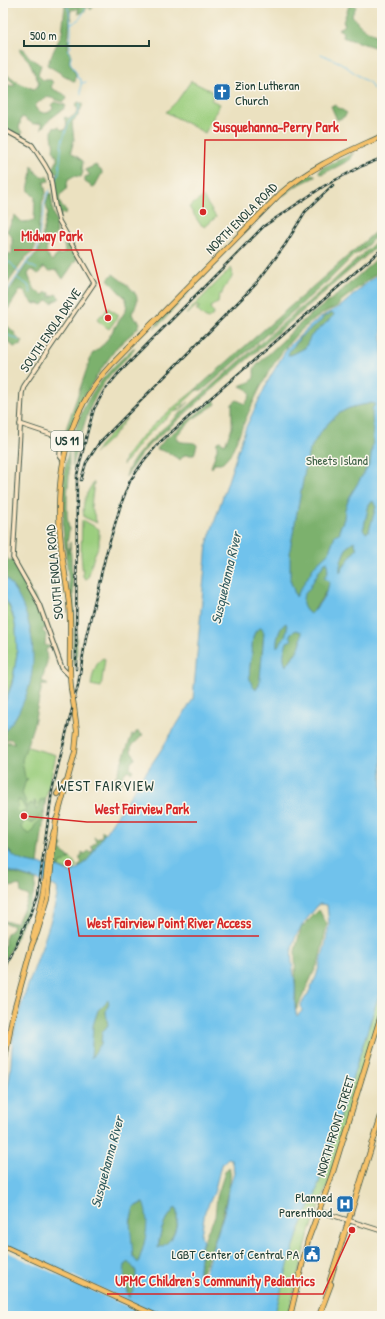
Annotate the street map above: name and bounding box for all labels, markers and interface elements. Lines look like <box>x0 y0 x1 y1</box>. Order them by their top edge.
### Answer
scale bar <box>24 22 149 48</box>
text: 500 m <box>30 27 57 44</box>
place label: Zion Lutheran Church <box>235 76 300 109</box>
church icon: Zion Lutheran Church <box>212 82 232 102</box>
callout: Susquehanna-Perry Park <box>205 114 347 140</box>
text: Susquehanna-Perry Park <box>213 117 339 138</box>
street label: NORTH ENOLA ROAD <box>201 177 282 258</box>
callout: Midway Park <box>14 224 91 250</box>
text: Midway Park <box>21 226 83 247</box>
street label: SOUTH ENOLA DRIVE <box>15 284 85 376</box>
road number: US 11 <box>51 431 83 451</box>
park label: Sheets Island <box>306 451 368 469</box>
street label: SOUTH ENOLA ROAD <box>41 523 67 620</box>
water label: Susquehanna River <box>206 528 247 626</box>
district label: WEST FAIRVIEW <box>57 775 155 796</box>
callout: West Fairview Park <box>87 796 197 822</box>
text: West Fairview Park <box>95 799 189 818</box>
callout: West Fairview Point River Access <box>79 910 259 936</box>
text: West Fairview Point River Access <box>87 913 252 932</box>
street label: NORTH FRONT STREET <box>311 1072 359 1179</box>
water label: Susquehanna River <box>85 1113 129 1210</box>
place label: Planned Parenthood <box>279 1188 332 1221</box>
hospital icon: Planned Parenthood <box>335 1194 355 1214</box>
public building icon: LGBT Center of Central PA <box>302 1244 322 1264</box>
place label: LGBT Center of Central PA <box>172 1245 300 1263</box>
callout: UPMC Children's Community Pediatrics <box>107 1268 323 1294</box>
text: UPMC Children's Community Pediatrics <box>115 1271 315 1292</box>

